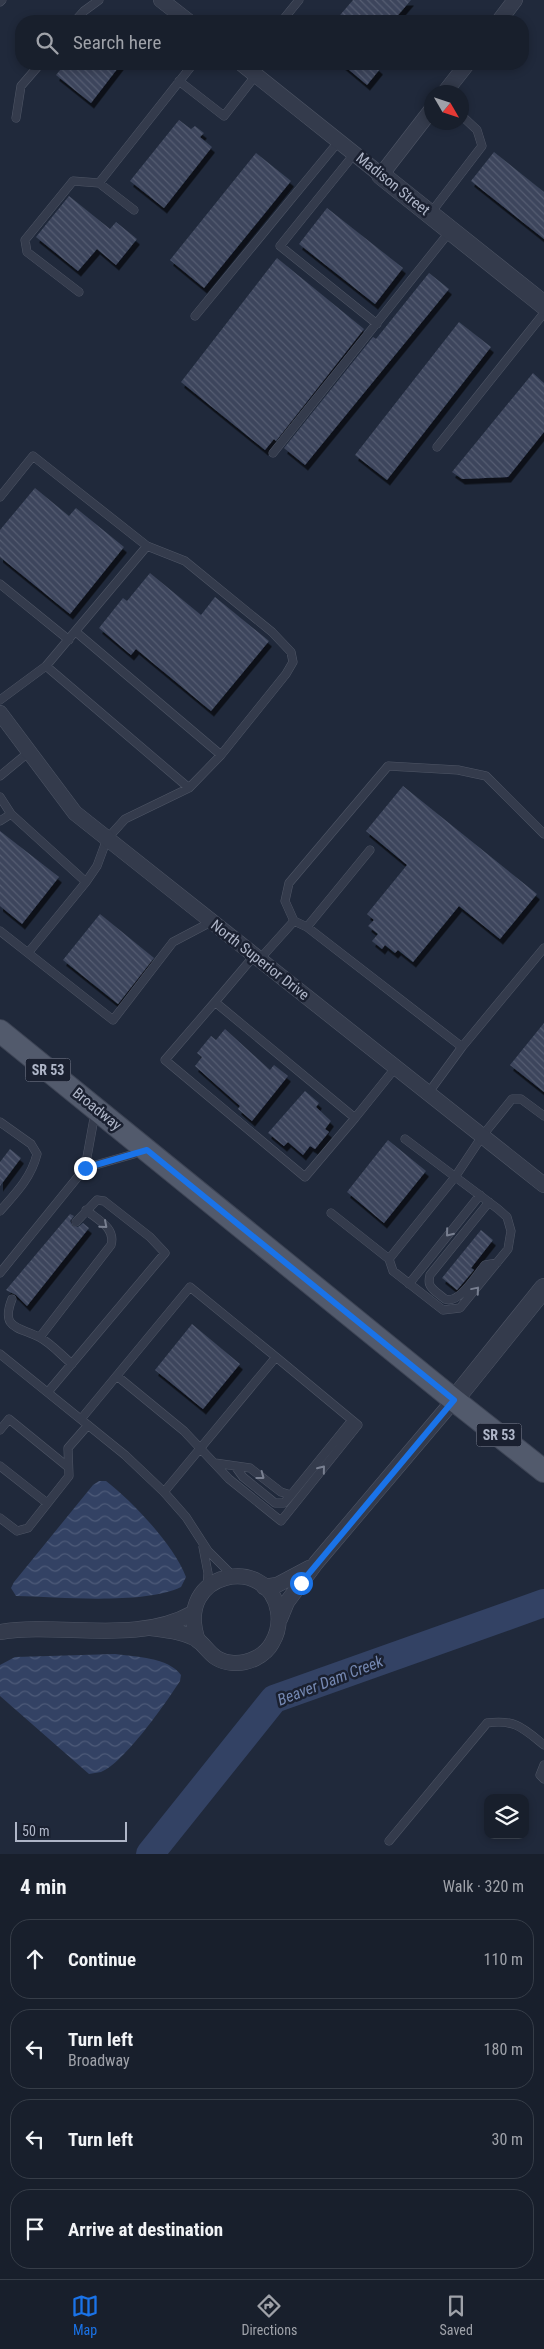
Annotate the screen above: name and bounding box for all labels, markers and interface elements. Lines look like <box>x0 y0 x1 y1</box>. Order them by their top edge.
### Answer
search box <box>15 15 529 70</box>
icon: search <box>33 29 61 57</box>
text: Search here <box>73 31 161 54</box>
north arrow <box>424 85 469 130</box>
street label: Madison Street <box>353 149 433 219</box>
street label: North Superior Drive <box>207 916 313 1004</box>
road number: SR 53 <box>26 1058 70 1082</box>
street label: Broadway <box>69 1084 125 1134</box>
route end <box>74 1157 97 1180</box>
one-way arrow <box>98 1219 107 1228</box>
one-way arrow <box>447 1227 455 1236</box>
one-way arrow <box>470 1287 478 1296</box>
road number: SR 53 <box>476 1424 522 1446</box>
one-way arrow <box>317 1466 325 1475</box>
one-way arrow <box>255 1471 264 1479</box>
route start <box>290 1572 313 1595</box>
water label: Beaver Dam Creek <box>275 1651 387 1709</box>
map controls <box>484 1794 529 1839</box>
button: layers <box>484 1794 529 1839</box>
scale bar <box>15 1819 128 1842</box>
text: 50 m <box>22 1823 50 1839</box>
text: 4 min <box>20 1875 67 1899</box>
text: Walk · 320 m <box>443 1877 524 1896</box>
icon: ahead <box>21 1945 49 1973</box>
text: Continue <box>68 1948 136 1971</box>
text: 110 m <box>484 1950 523 1969</box>
text: Turn left <box>68 2028 133 2051</box>
icon: left <box>21 2035 49 2063</box>
text: 180 m <box>484 2040 523 2059</box>
text: Broadway <box>68 2051 130 2070</box>
icon: left <box>21 2125 49 2153</box>
text: Turn left <box>68 2128 133 2151</box>
text: 30 m <box>491 2130 523 2149</box>
icon: arrive <box>21 2215 49 2243</box>
text: Arrive at destination <box>68 2218 223 2241</box>
tab: Map <box>71 2292 99 2338</box>
tab: Directions <box>241 2292 297 2338</box>
tab: Saved <box>440 2292 473 2338</box>

